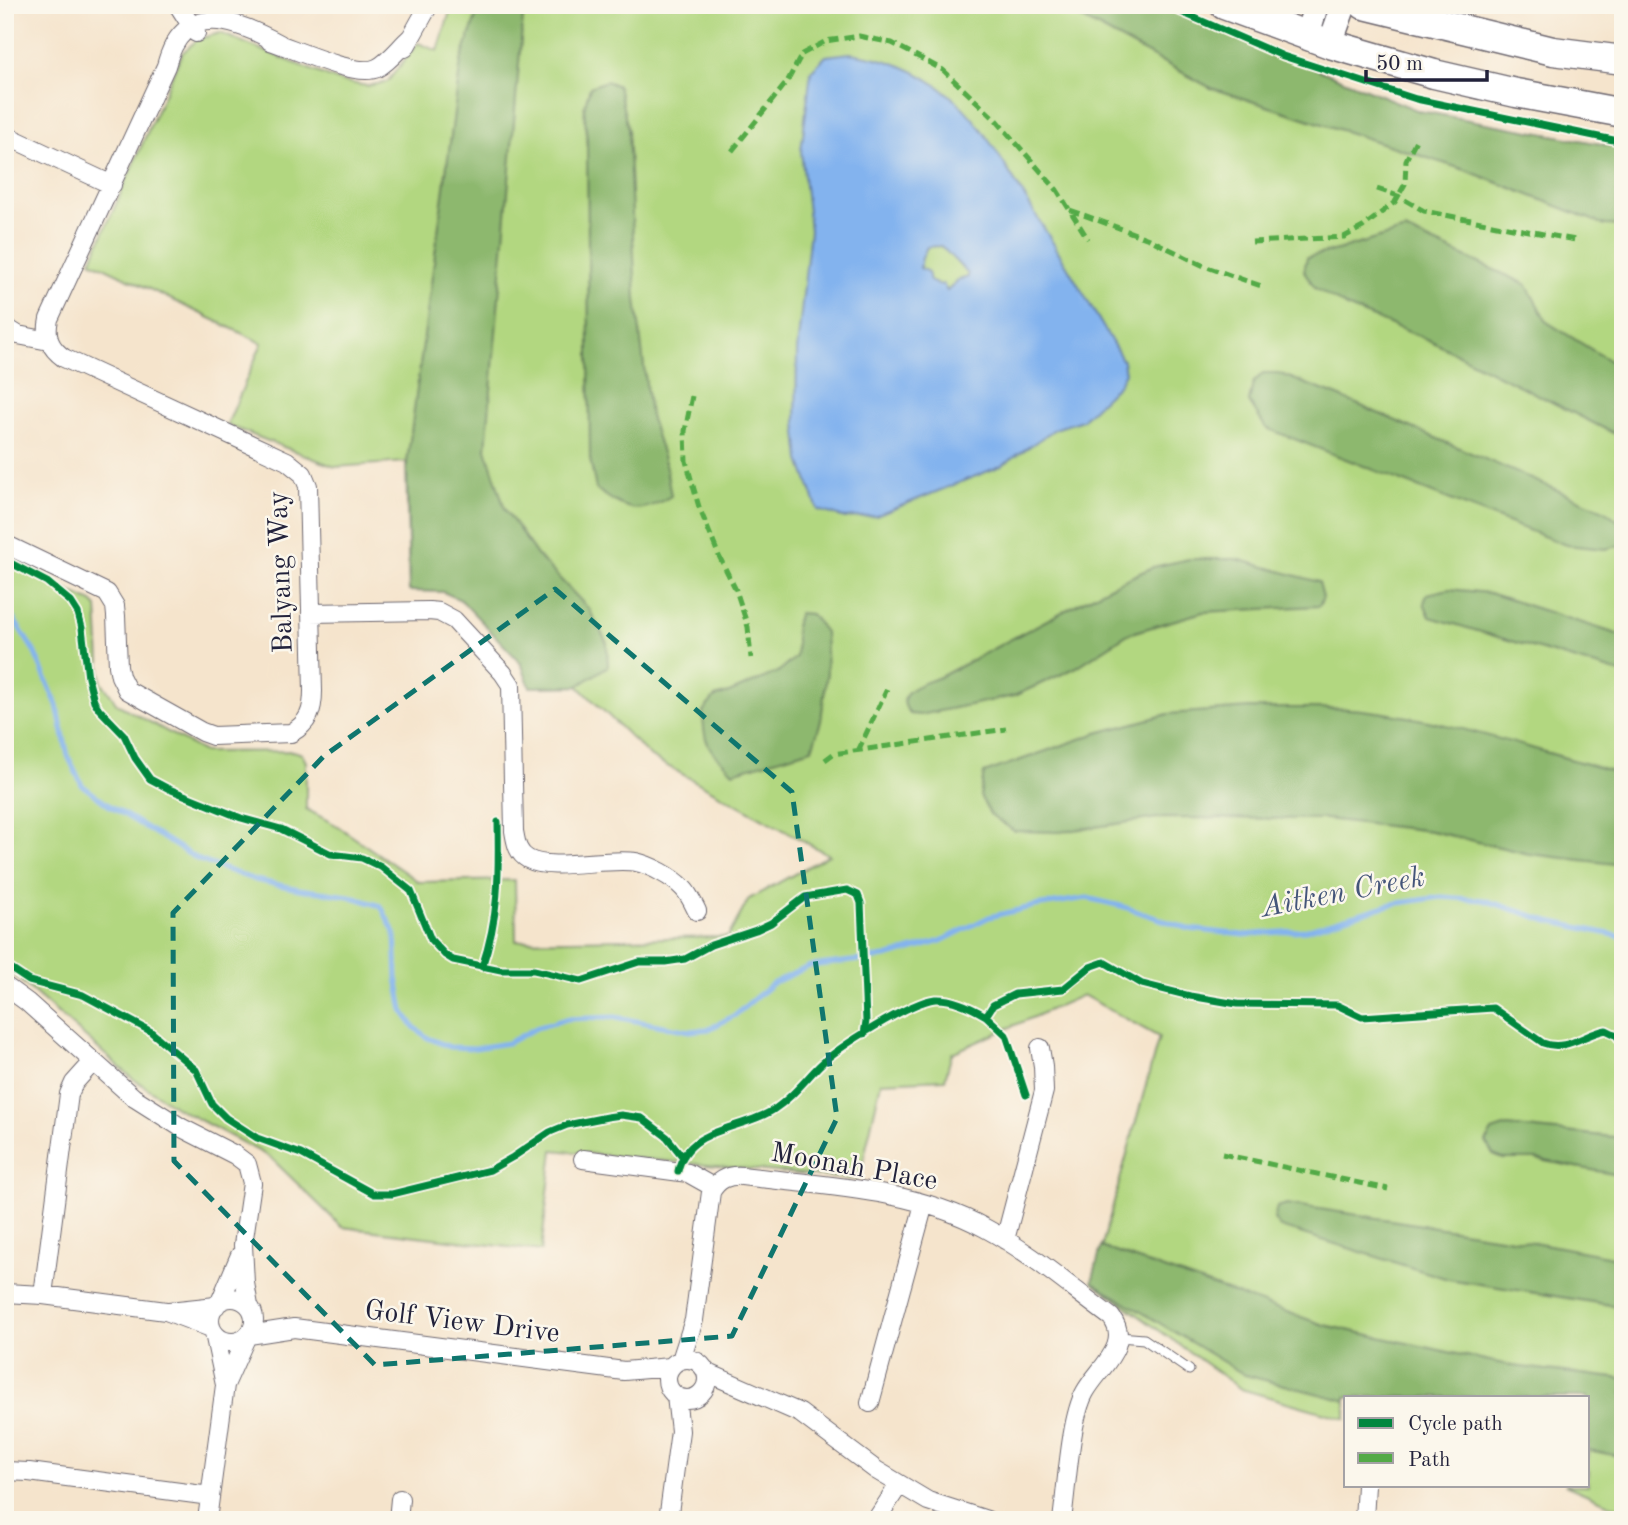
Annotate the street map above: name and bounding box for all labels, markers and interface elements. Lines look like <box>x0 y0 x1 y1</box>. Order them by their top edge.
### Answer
scale bar <box>1366 38 1486 82</box>
text: 50 m <box>1376 54 1423 75</box>
street label: Balyang Way <box>265 490 299 654</box>
water label: Aitken Creek <box>1257 862 1427 924</box>
street label: Moonah Place <box>768 1140 940 1196</box>
street label: Golf View Drive <box>363 1297 561 1349</box>
legend <box>1344 1396 1590 1486</box>
text: Cycle path <box>1408 1414 1503 1435</box>
text: Path <box>1408 1450 1451 1471</box>

